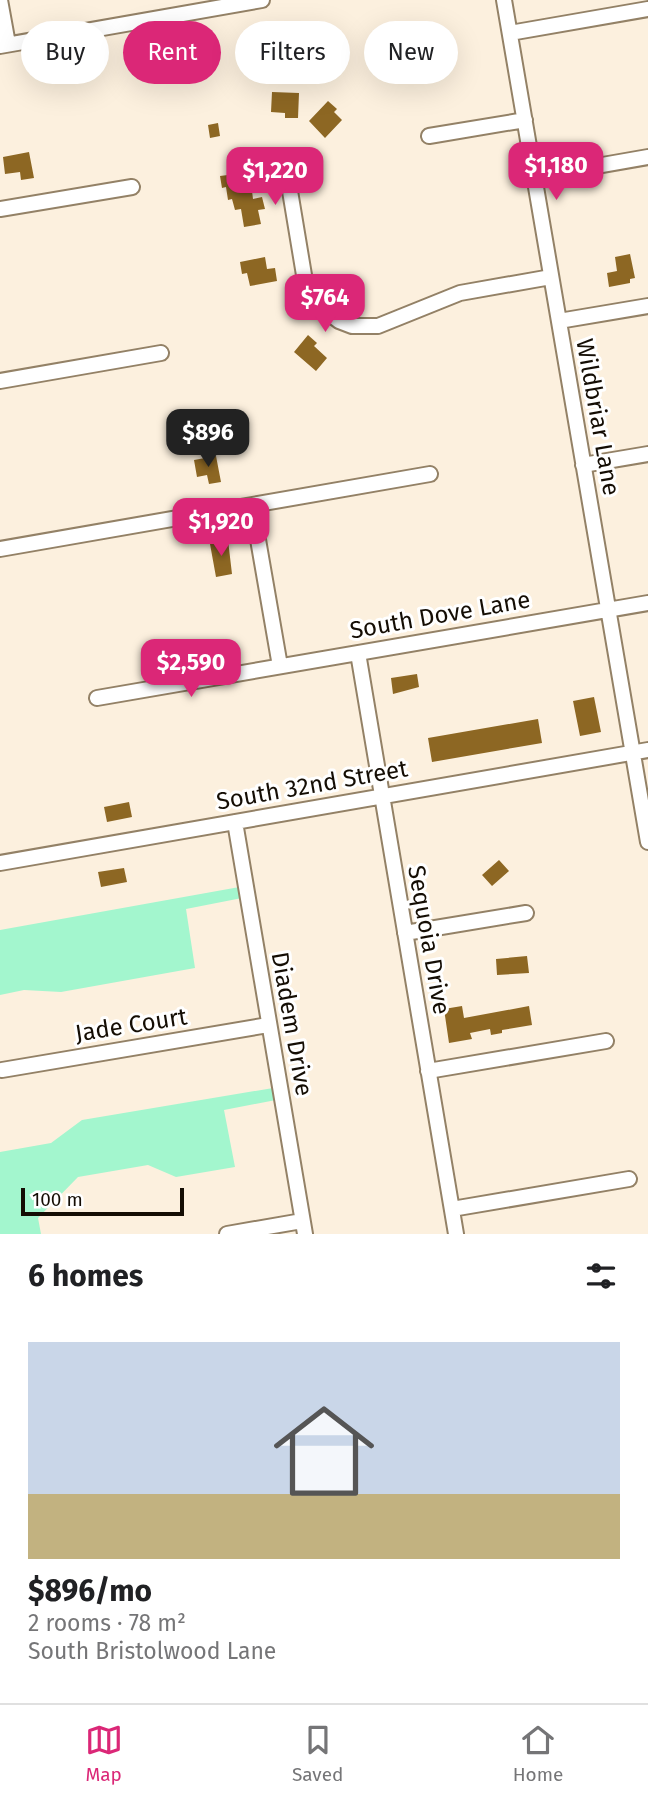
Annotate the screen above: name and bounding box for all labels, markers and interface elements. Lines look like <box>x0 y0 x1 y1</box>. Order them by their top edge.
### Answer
chip: Buy <box>21 21 109 84</box>
chip: Rent <box>123 21 221 84</box>
chip: Filters <box>235 21 350 84</box>
chip: New <box>364 21 458 84</box>
pin: $1,180 <box>499 142 613 202</box>
pin: $1,220 <box>218 148 332 207</box>
text: $1,180 <box>524 151 588 179</box>
text: $1,220 <box>242 156 308 184</box>
pin: $764 <box>284 274 366 334</box>
text: $764 <box>301 283 349 311</box>
street label: Wildbriar Lane <box>570 336 626 498</box>
pin: $896 <box>167 410 249 469</box>
text: $896 <box>182 418 234 446</box>
pin: $1,920 <box>164 498 278 558</box>
text: $1,920 <box>188 507 254 535</box>
street label: South Dove Lane <box>348 585 532 645</box>
pin: $2,590 <box>134 640 248 699</box>
text: $2,590 <box>157 648 225 676</box>
street label: South 32nd Street <box>214 754 410 816</box>
street label: Sequoia Drive <box>402 863 456 1017</box>
street label: Diadem Drive <box>266 950 318 1098</box>
street label: Jade Court <box>73 1002 189 1048</box>
scale bar <box>21 1185 184 1217</box>
text: 100 m <box>32 1188 83 1211</box>
icon: filters <box>582 1257 620 1295</box>
text: 6 homes <box>28 1258 143 1294</box>
icon: home <box>261 1388 387 1514</box>
text: $896/mo <box>28 1573 152 1609</box>
text: 2 rooms · 78 m² <box>28 1609 186 1637</box>
text: South Bristolwood Lane <box>28 1637 276 1665</box>
tab: Map <box>85 1721 123 1786</box>
tab: Saved <box>292 1721 343 1786</box>
tab: Home <box>513 1721 563 1786</box>

